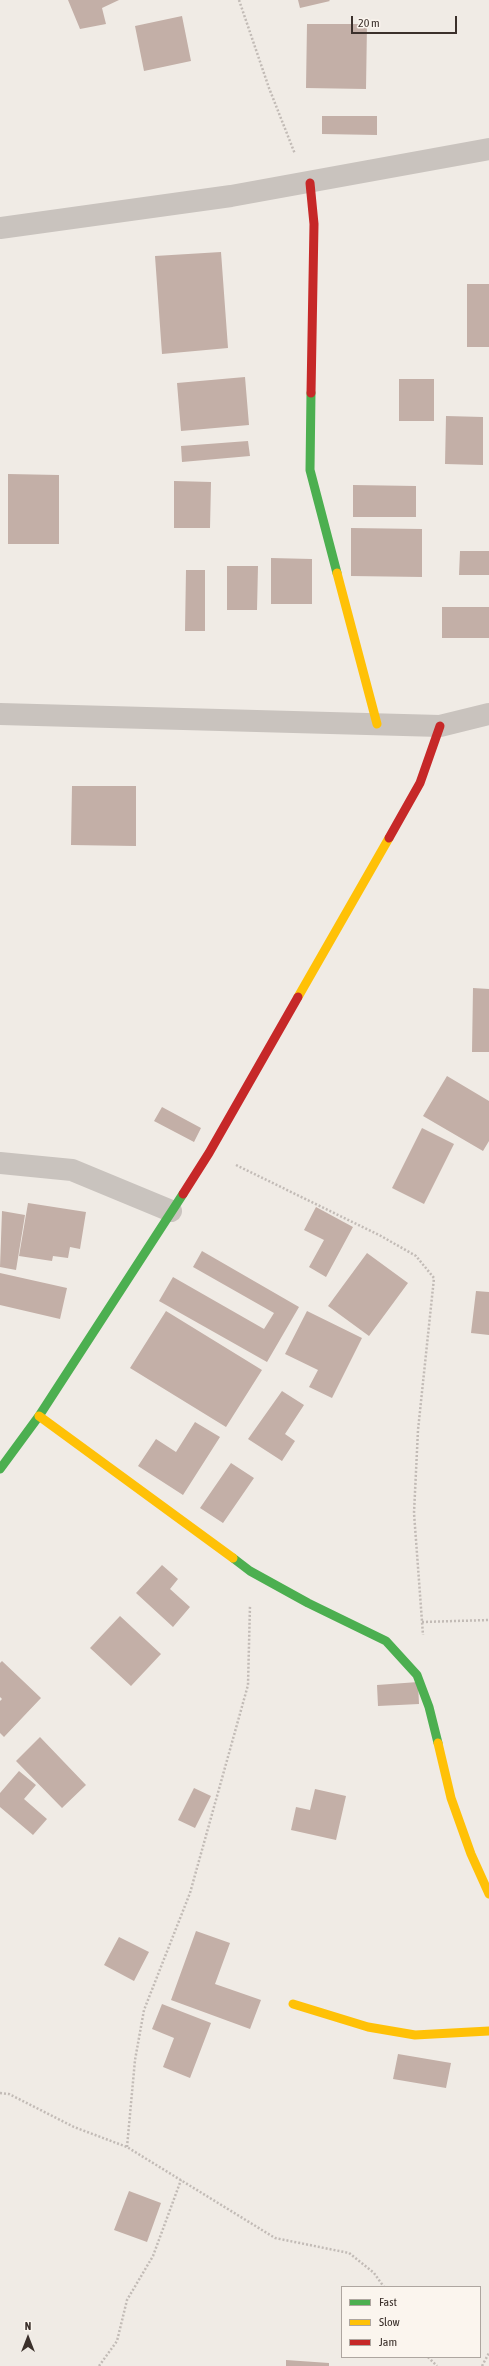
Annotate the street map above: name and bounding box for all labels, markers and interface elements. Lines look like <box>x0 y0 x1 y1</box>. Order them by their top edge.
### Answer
scale bar <box>353 8 459 34</box>
text: 20 m <box>358 16 380 30</box>
legend <box>341 2286 481 2358</box>
text: Fast <box>379 2295 397 2309</box>
text: Slow <box>379 2315 400 2329</box>
north arrow <box>8 2318 48 2358</box>
text: N <box>25 2320 31 2332</box>
text: Jam <box>379 2335 397 2349</box>

